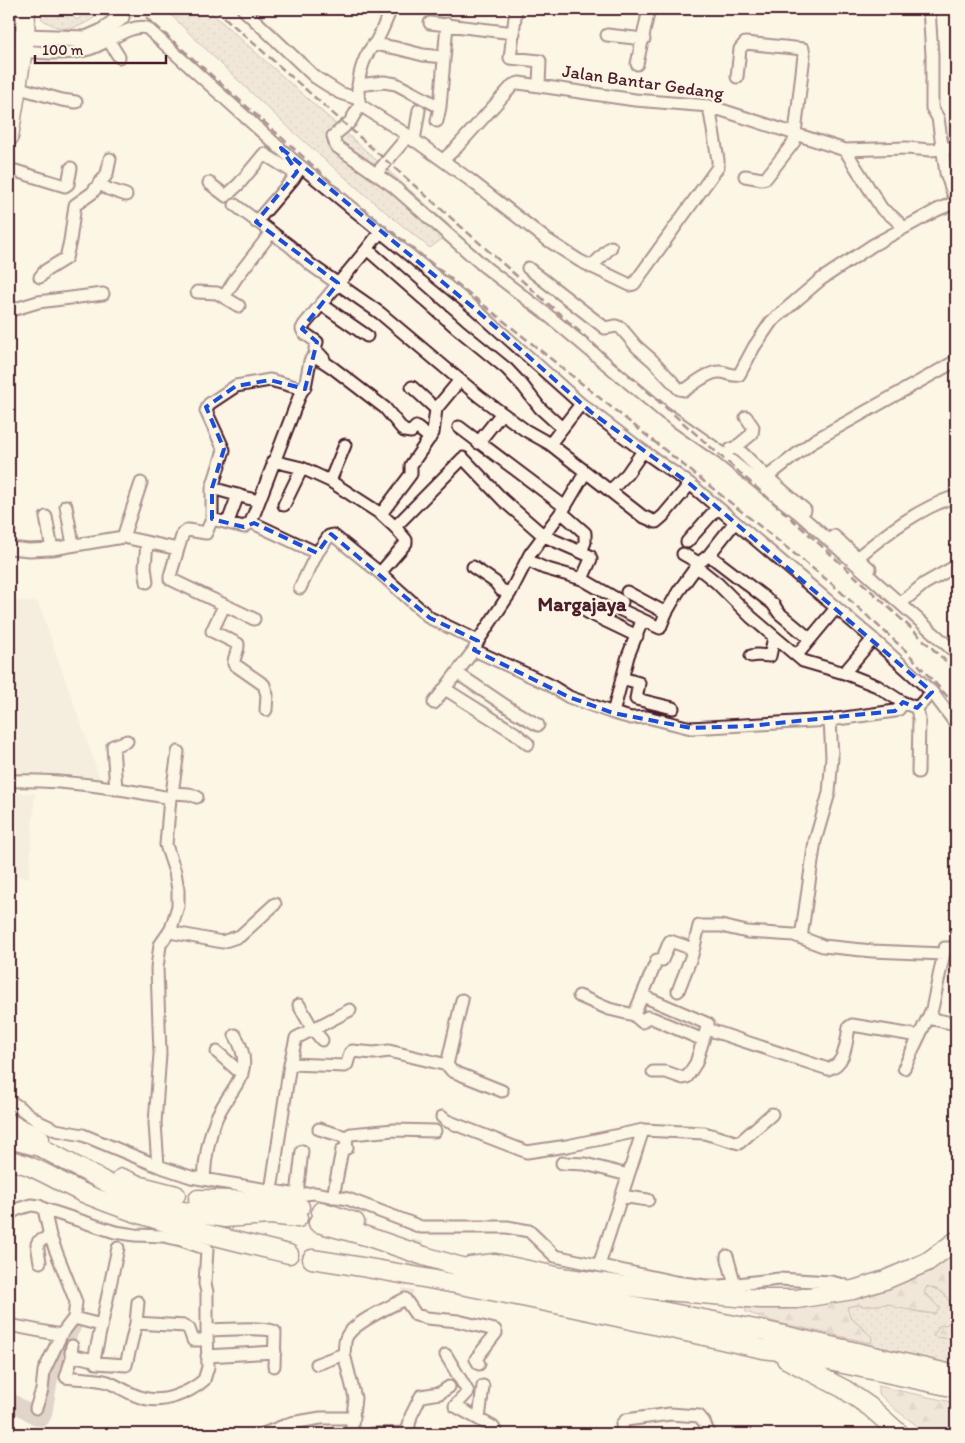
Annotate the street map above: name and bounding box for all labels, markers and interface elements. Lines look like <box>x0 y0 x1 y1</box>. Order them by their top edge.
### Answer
scale bar <box>35 32 166 64</box>
text: 100 m <box>42 41 84 59</box>
street label: Jalan Bantar Gedang <box>561 60 726 104</box>
district label: Margajaya <box>537 592 627 617</box>

